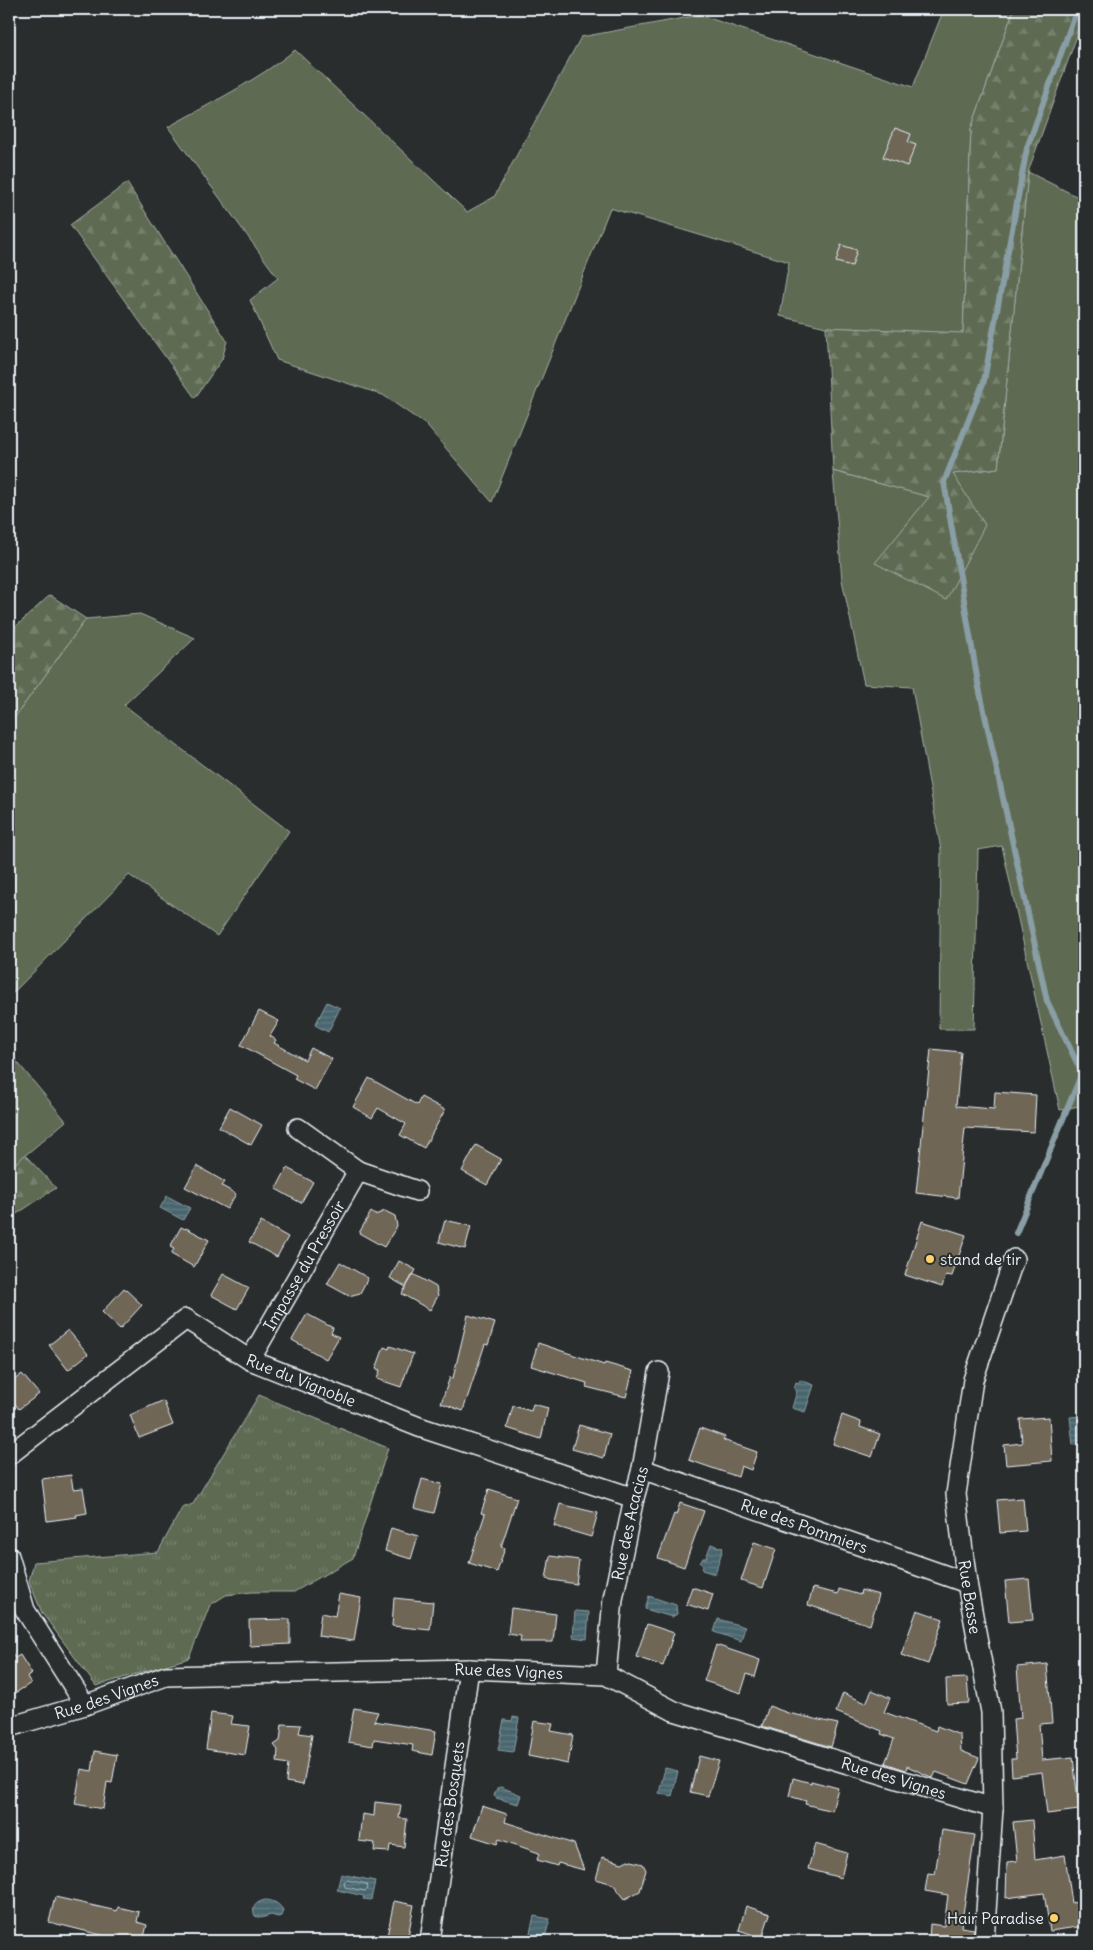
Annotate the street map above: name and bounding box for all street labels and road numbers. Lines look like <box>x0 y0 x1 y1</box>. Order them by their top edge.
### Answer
street label: Impasse du Pressoir <box>259 1196 349 1334</box>
street label: Rue du Vignoble <box>243 1349 359 1411</box>
street label: Rue des Acacias <box>607 1464 652 1582</box>
street label: Rue des Pommiers <box>738 1494 870 1557</box>
street label: Rue Basse <box>954 1559 986 1635</box>
street label: Rue des Vignes <box>454 1659 563 1683</box>
street label: Rue des Vignes <box>52 1670 161 1723</box>
street label: Rue des Bosquets <box>431 1740 469 1869</box>
street label: Rue des Vignes <box>839 1752 949 1803</box>

